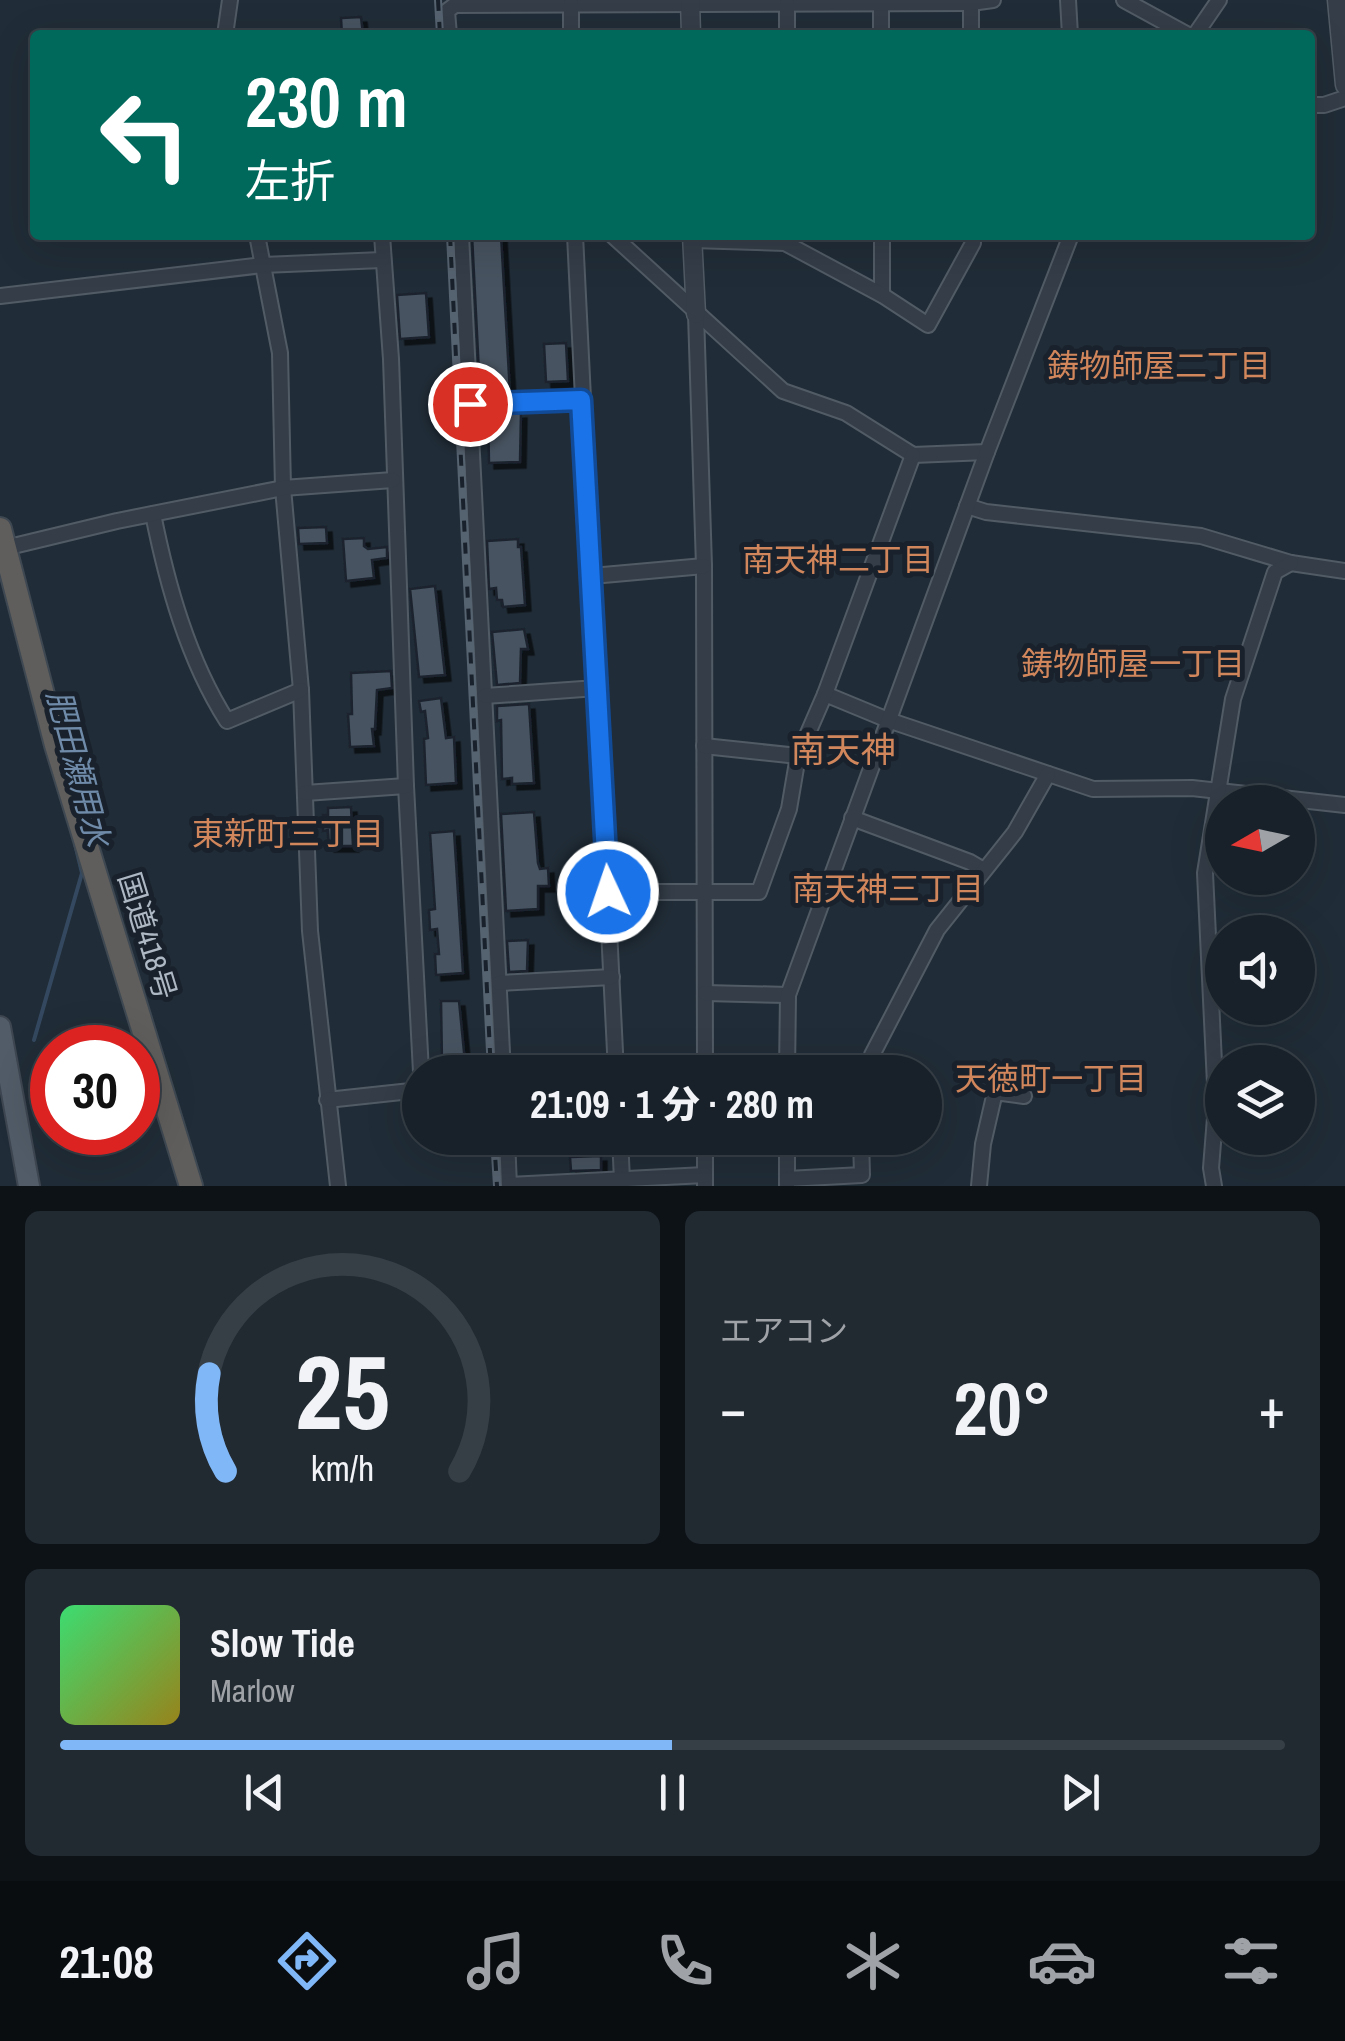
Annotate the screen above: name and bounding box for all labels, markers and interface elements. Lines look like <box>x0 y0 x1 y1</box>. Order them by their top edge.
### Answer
text: 230 m <box>245 55 408 149</box>
icon: left <box>80 70 210 200</box>
text: 左折 <box>245 150 335 211</box>
district label: 鋳物師屋二丁目 <box>1047 344 1271 387</box>
pin <box>428 362 513 447</box>
icon: arrive <box>443 377 498 432</box>
district label: 南天神二丁目 <box>742 538 934 581</box>
district label: 鋳物師屋一丁目 <box>1021 642 1245 685</box>
water label: 肥田瀬用水 <box>37 685 121 854</box>
district label: 南天神 <box>790 726 896 773</box>
north arrow <box>1205 785 1315 895</box>
map controls <box>1205 785 1315 1155</box>
district label: 東新町三丁目 <box>192 812 384 855</box>
position arrow <box>556 840 660 944</box>
street label: 国道418号 <box>110 867 186 1004</box>
district label: 南天神三丁目 <box>792 867 984 910</box>
button: sound <box>1205 915 1315 1025</box>
speed limit sign: 30 <box>30 1025 160 1155</box>
button: layers <box>1205 1045 1315 1155</box>
district label: 天徳町一丁目 <box>955 1057 1147 1100</box>
text: 21:09 · 1 分 · 280 m <box>530 1079 814 1130</box>
text: エアコン <box>720 1309 848 1352</box>
text: 25 <box>295 1321 390 1461</box>
text: 20° <box>953 1357 1052 1458</box>
text: − <box>720 1371 746 1445</box>
text: + <box>1259 1371 1285 1445</box>
text: km/h <box>311 1444 374 1492</box>
text: Slow Tide <box>210 1618 355 1669</box>
text: Marlow <box>210 1669 295 1712</box>
icon: previous <box>237 1765 292 1820</box>
icon: pause <box>645 1765 700 1820</box>
icon: next <box>1053 1765 1108 1820</box>
icon: directions <box>272 1926 342 1996</box>
icon: music <box>461 1926 531 1996</box>
icon: phone <box>650 1926 720 1996</box>
icon: climate <box>838 1926 908 1996</box>
icon: car <box>1027 1926 1097 1996</box>
icon: filters <box>1216 1926 1286 1996</box>
text: 21:08 <box>59 1931 154 1992</box>

